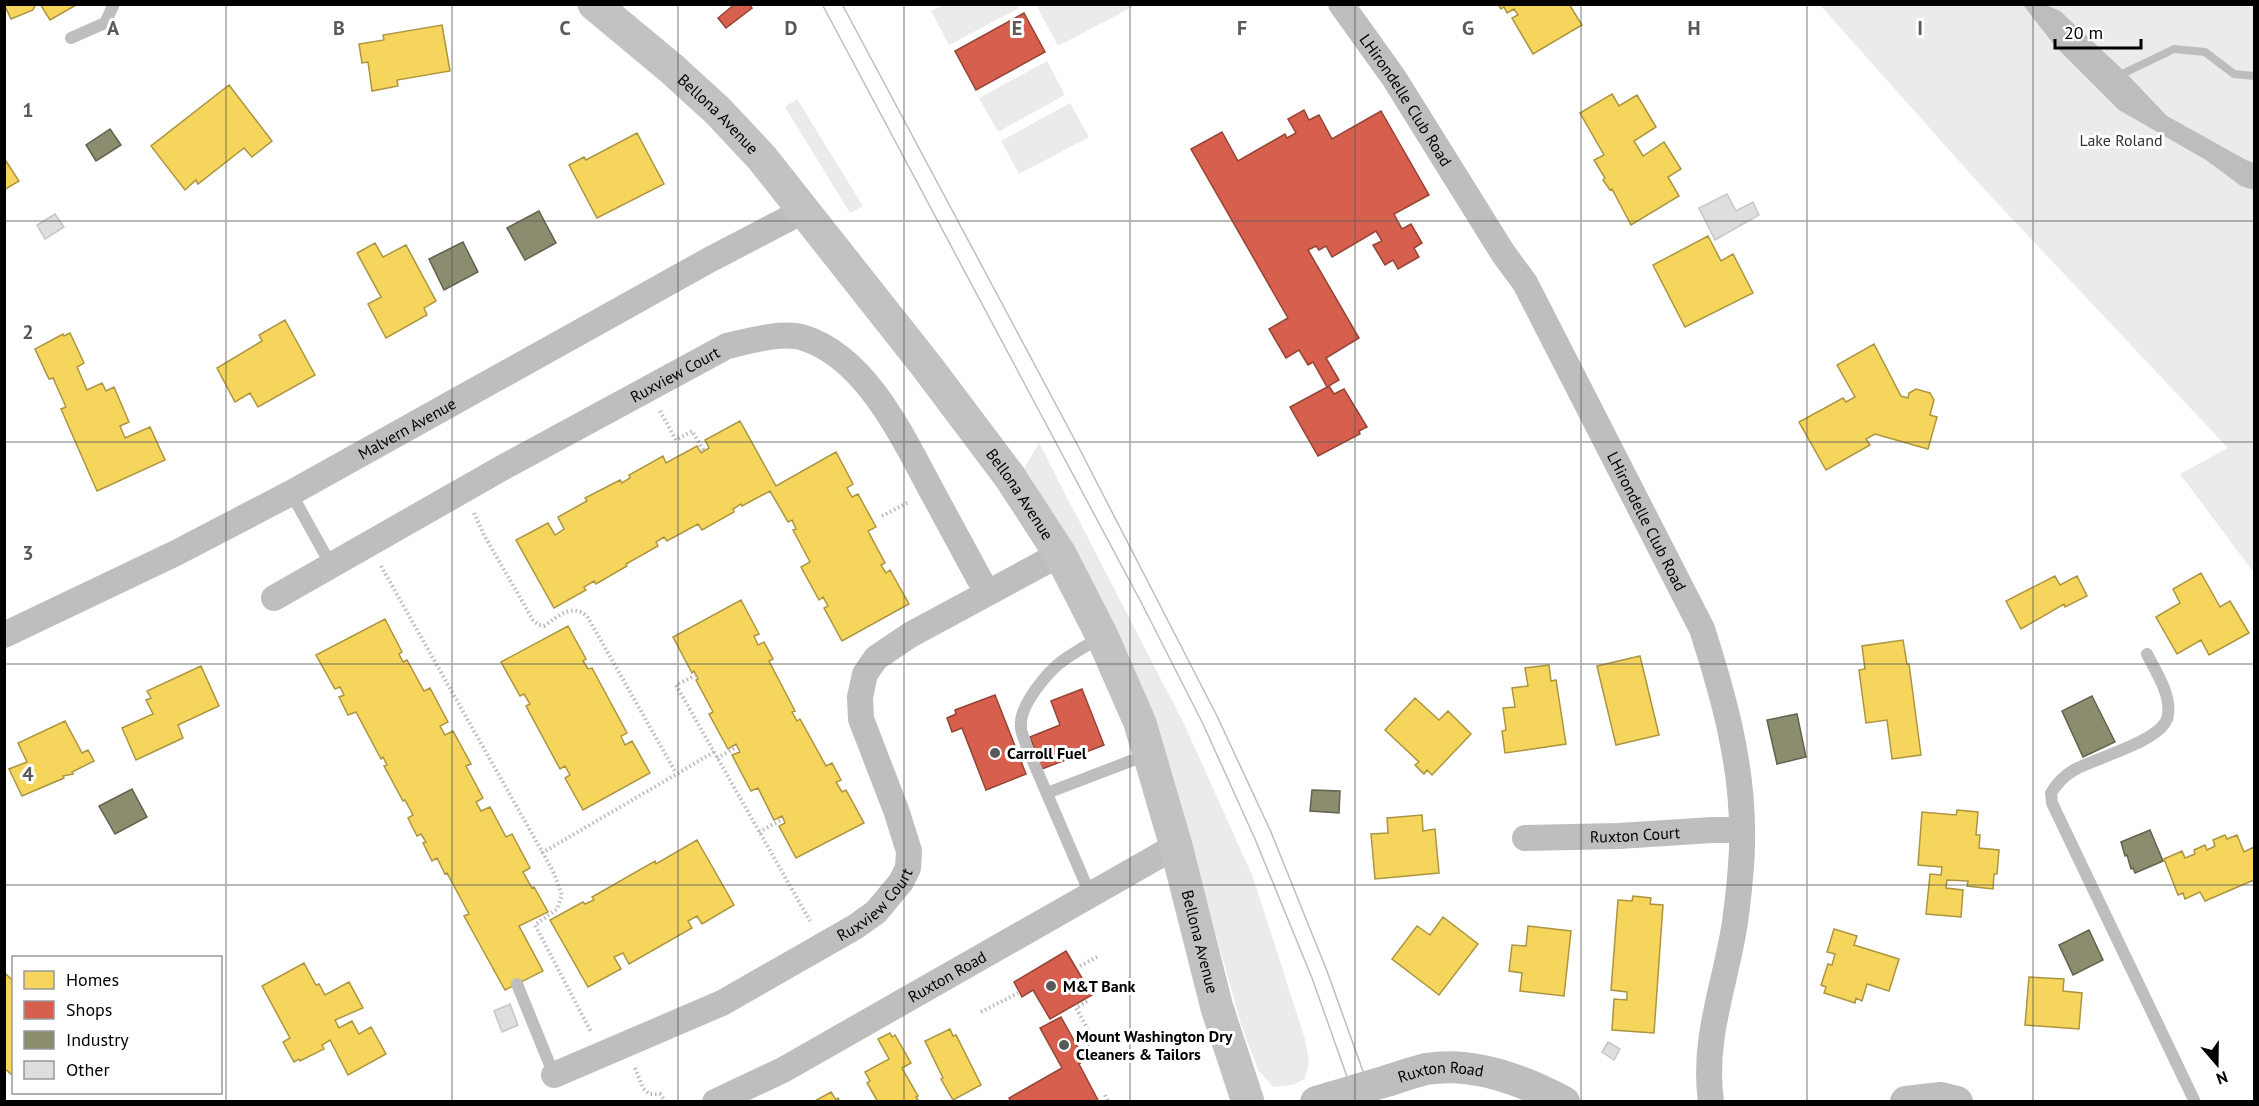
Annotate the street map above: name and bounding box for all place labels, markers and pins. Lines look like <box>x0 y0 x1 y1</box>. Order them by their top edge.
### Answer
place label: Carroll Fuel <box>1007 743 1087 763</box>
marker: Carroll Fuel <box>988 746 1002 760</box>
place label: M&T Bank <box>1063 976 1135 996</box>
marker: M&T Bank <box>1044 979 1058 993</box>
place label: Mount Washington Dry Cleaners & Tailors <box>1076 1026 1233 1064</box>
marker: Mount Washington Dry Cleaners & Tailors <box>1057 1038 1071 1052</box>

